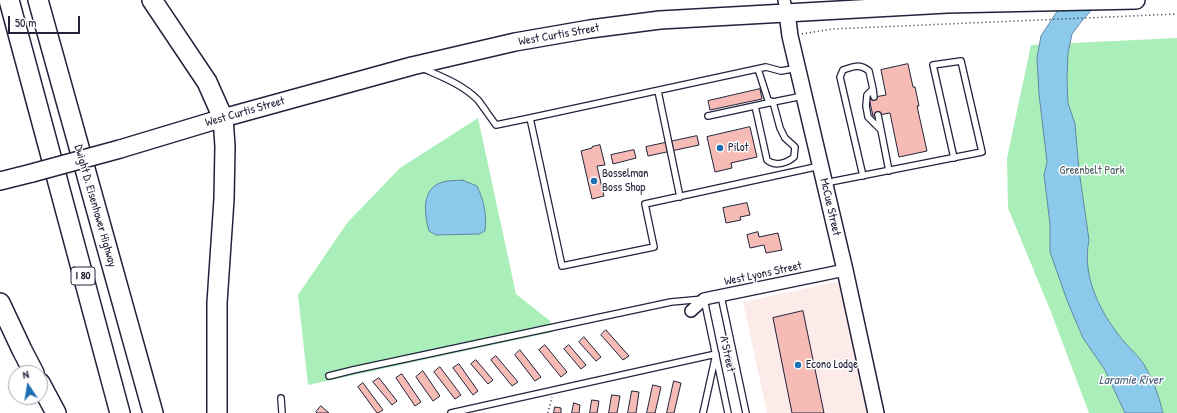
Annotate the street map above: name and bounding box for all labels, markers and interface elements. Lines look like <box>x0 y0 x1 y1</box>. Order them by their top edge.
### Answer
scale bar <box>10 8 82 34</box>
text: 50 m <box>15 14 36 31</box>
street label: West Curtis Street <box>517 21 601 49</box>
street label: West Curtis Street <box>204 94 286 130</box>
place label: Pilot <box>728 141 749 155</box>
street label: Dwight D. Eisenhower Highway <box>71 143 119 269</box>
marker: Pilot <box>715 143 725 153</box>
park label: Greenbelt Park <box>1059 164 1125 178</box>
place label: Bosselman Boss Shop <box>602 167 648 195</box>
marker: Bosselman Boss Shop <box>589 176 599 186</box>
street label: McCue Street <box>816 177 844 237</box>
street label: West Lyons Street <box>723 259 803 289</box>
road number: I 80 <box>71 267 95 285</box>
street label: A Street <box>716 335 738 373</box>
place label: Econo Lodge <box>806 358 858 372</box>
marker: Econo Lodge <box>793 360 803 370</box>
north arrow <box>8 365 48 405</box>
text: N <box>21 367 30 382</box>
water label: Laramie River <box>1099 373 1163 389</box>

